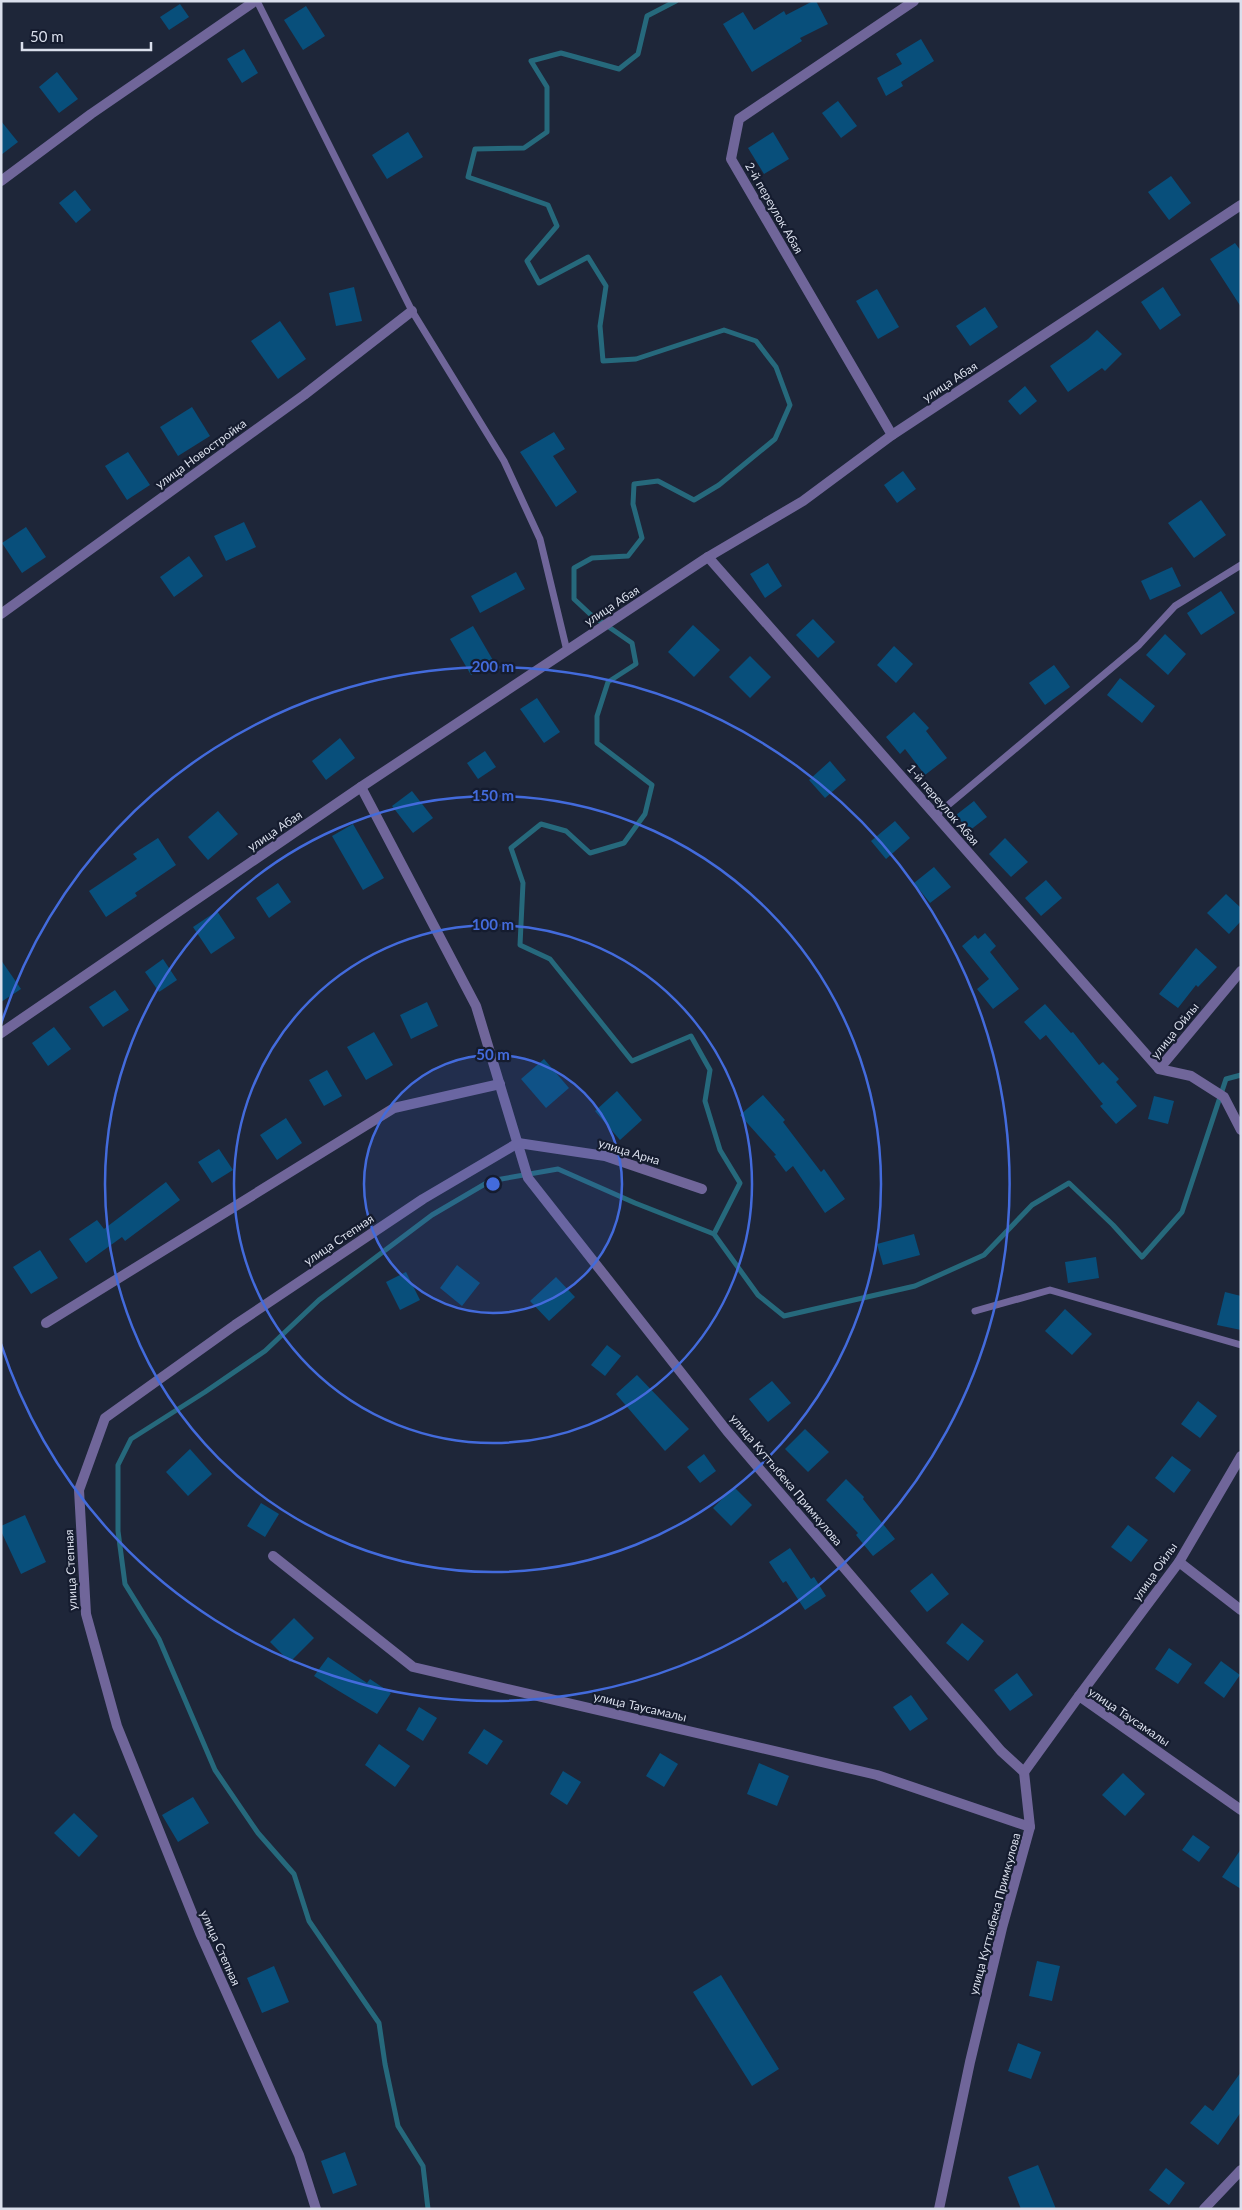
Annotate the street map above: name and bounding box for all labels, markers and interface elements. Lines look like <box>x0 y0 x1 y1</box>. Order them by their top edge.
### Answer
scale bar <box>22 20 151 52</box>
text: 50 m <box>30 27 64 45</box>
street label: 2-й переулок Абая <box>742 159 807 256</box>
street label: улица Абая <box>919 358 980 405</box>
street label: улица Новостройка <box>152 416 249 492</box>
street label: улица Абая <box>581 582 642 629</box>
text: 200 m <box>472 657 514 675</box>
street label: 1-й переулок Абая <box>904 761 983 848</box>
text: 150 m <box>472 786 514 804</box>
street label: улица Абая <box>245 807 305 854</box>
text: 100 m <box>472 915 514 933</box>
street label: улица Ойлы <box>1147 1000 1202 1062</box>
text: 50 m <box>476 1045 510 1063</box>
street label: улица Арна <box>597 1135 662 1168</box>
centre of rings <box>484 1175 502 1193</box>
street label: улица Степная <box>301 1211 377 1268</box>
street label: улица Куттыбека Примкулова <box>727 1411 846 1549</box>
street label: улица Степная <box>61 1529 80 1611</box>
street label: улица Ойлы <box>1129 1540 1180 1604</box>
street label: улица Таусамалы <box>1086 1684 1173 1749</box>
street label: улица Таусамалы <box>592 1688 688 1725</box>
street label: улица Куттыбека Примкулова <box>966 1831 1023 1997</box>
street label: улица Степная <box>197 1908 244 1988</box>

